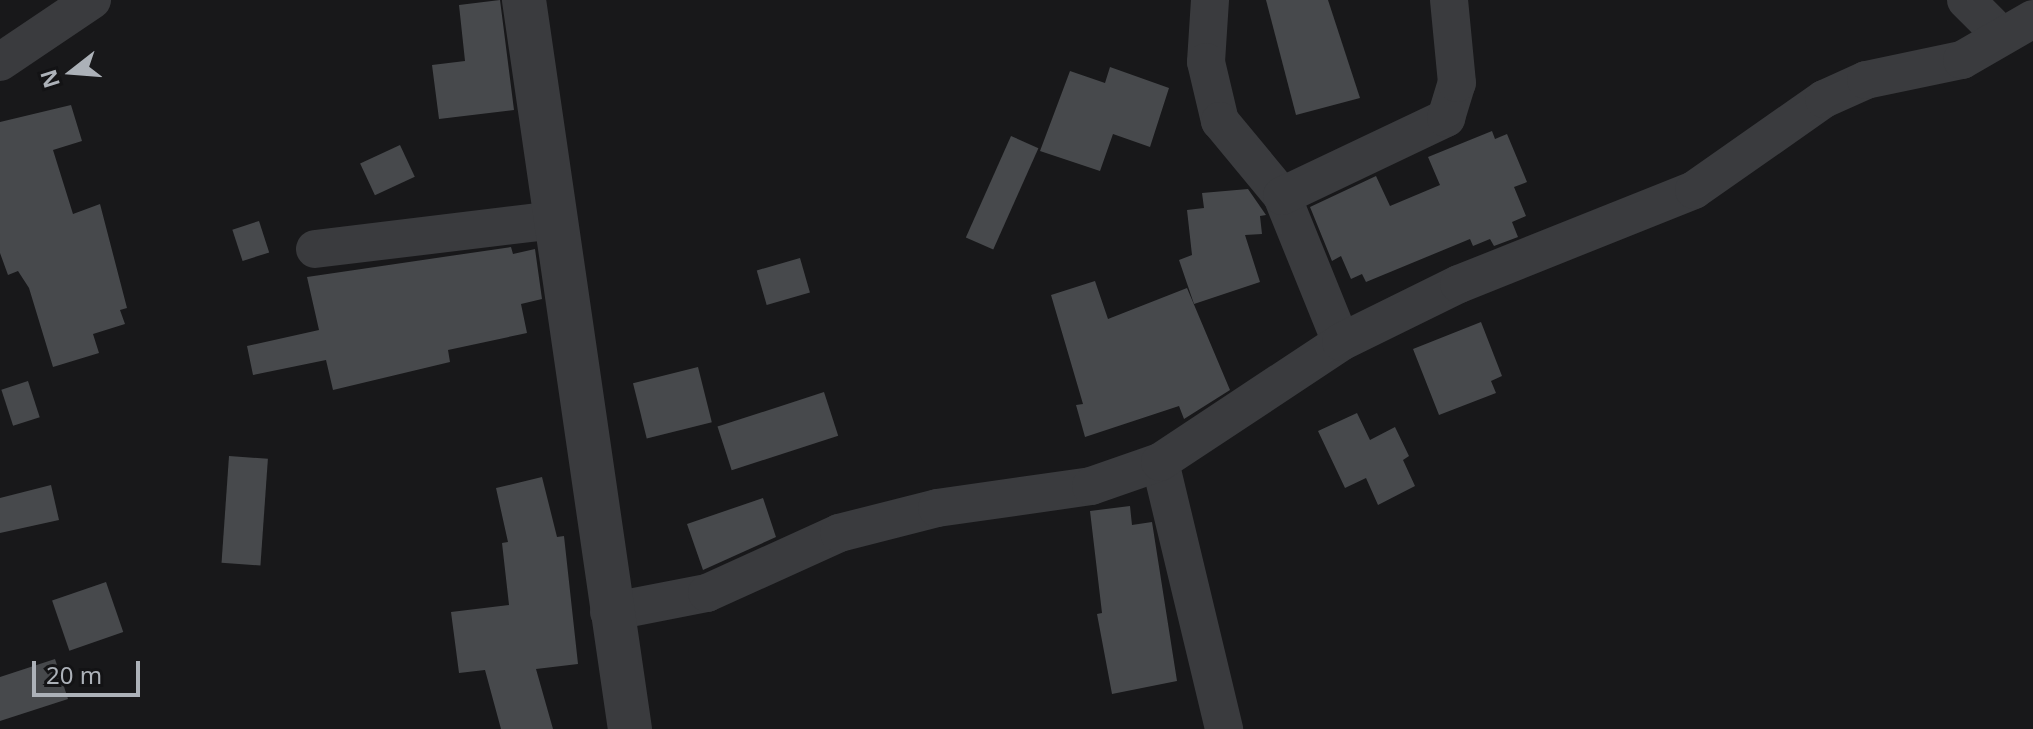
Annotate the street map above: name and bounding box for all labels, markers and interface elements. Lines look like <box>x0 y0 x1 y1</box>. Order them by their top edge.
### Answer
north arrow <box>32 32 112 112</box>
text: N <box>32 66 66 92</box>
scale bar <box>36 645 144 695</box>
text: 20 m <box>46 658 102 691</box>

